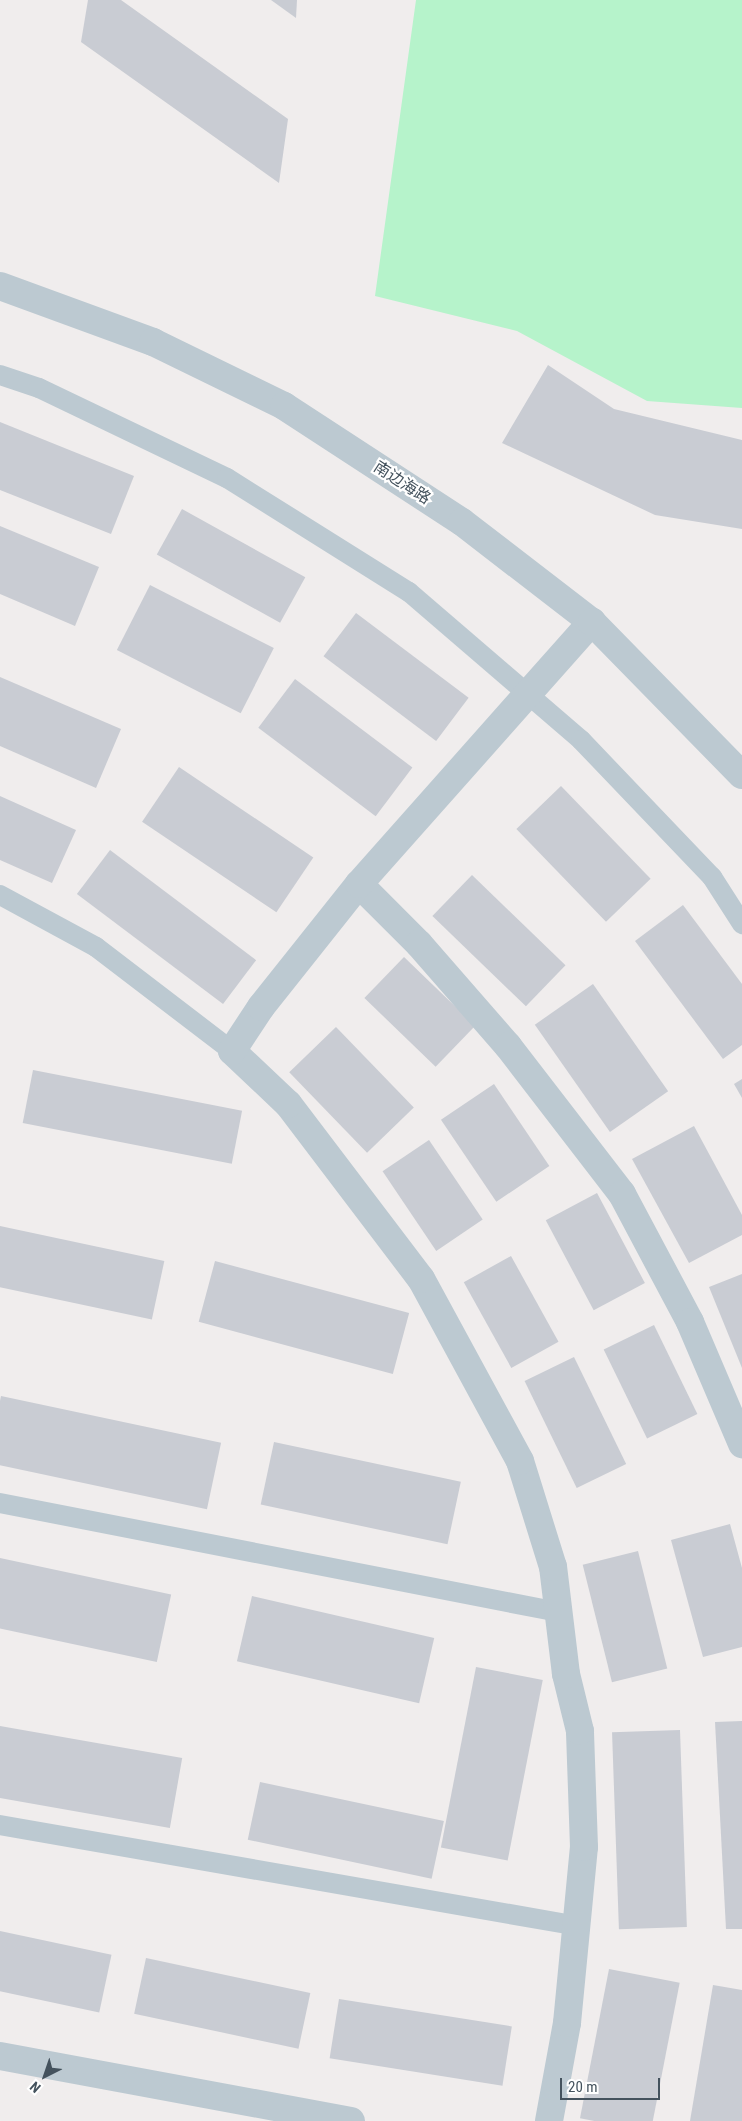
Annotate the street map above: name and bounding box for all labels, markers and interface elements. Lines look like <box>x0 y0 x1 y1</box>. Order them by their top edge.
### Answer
street label: 南边海路 <box>370 458 434 508</box>
north arrow <box>20 2051 70 2101</box>
scale bar <box>562 2068 662 2100</box>
text: N <box>27 2078 44 2096</box>
text: 20 m <box>568 2078 598 2096</box>

